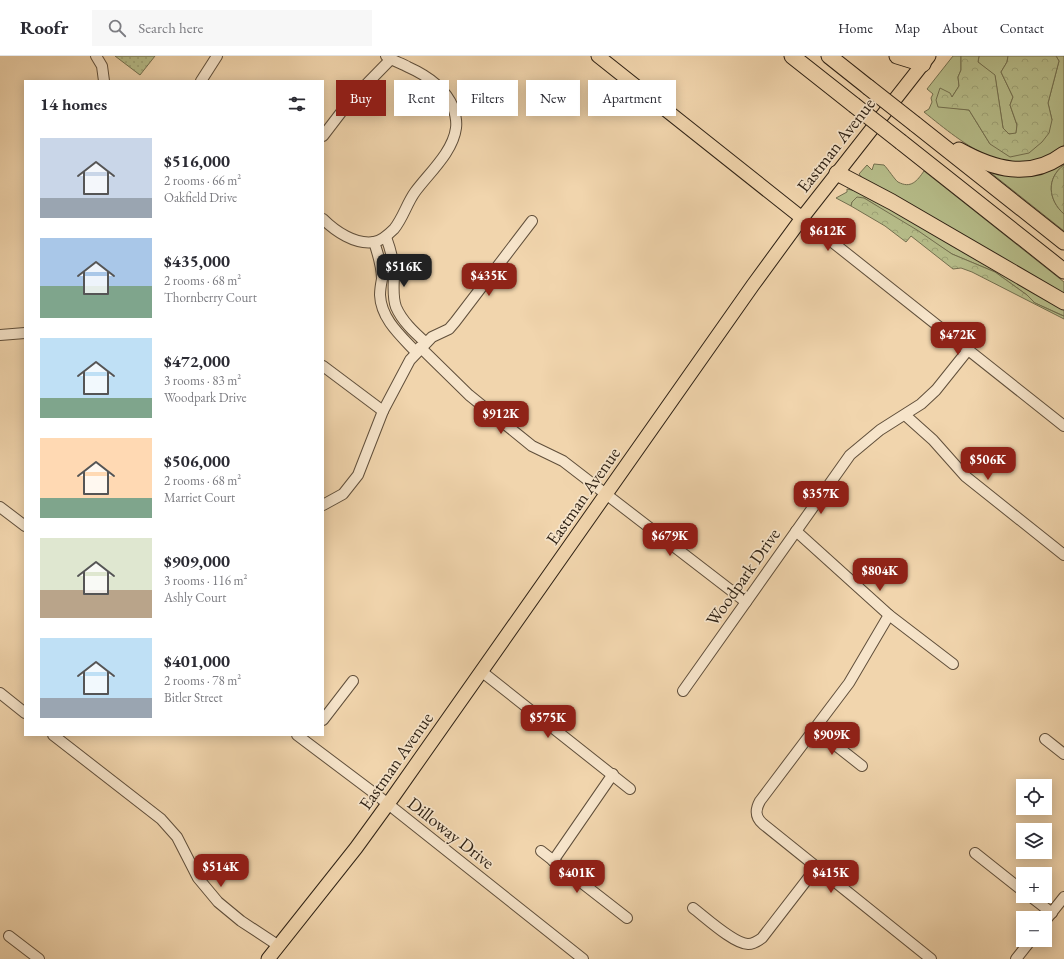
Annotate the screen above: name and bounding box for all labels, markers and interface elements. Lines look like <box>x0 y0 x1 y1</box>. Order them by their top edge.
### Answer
search box <box>92 10 372 46</box>
text: Roofr <box>20 15 68 40</box>
icon: search <box>106 17 128 39</box>
text: Search here <box>138 18 203 37</box>
text: Home <box>838 19 873 37</box>
text: Map <box>895 19 920 37</box>
text: About <box>942 19 978 37</box>
text: Contact <box>1000 19 1044 37</box>
chip: Buy <box>336 80 386 116</box>
chip: Rent <box>394 80 449 116</box>
chip: Filters <box>457 80 518 116</box>
chip: New <box>526 80 580 116</box>
chip: Apartment <box>588 80 676 116</box>
text: 14 homes <box>40 93 107 115</box>
icon: filters <box>286 93 308 115</box>
street label: Eastman Avenue <box>791 93 880 197</box>
text: $516,000 <box>164 150 230 172</box>
icon: home <box>72 154 120 202</box>
text: 2 rooms · 66 m² <box>164 172 241 189</box>
text: Oakfield Drive <box>164 189 237 206</box>
pin: $612K <box>800 218 856 252</box>
text: $612K <box>810 222 846 239</box>
text: $435,000 <box>164 250 230 272</box>
icon: home <box>72 254 120 302</box>
pin: $516K <box>376 254 432 288</box>
text: $516K <box>386 258 422 275</box>
pin: $435K <box>461 263 517 297</box>
text: $435K <box>471 267 507 284</box>
text: 2 rooms · 68 m² <box>164 272 241 289</box>
text: Thornberry Court <box>164 289 257 306</box>
pin: $472K <box>930 322 986 356</box>
text: $472K <box>940 326 976 343</box>
text: $472,000 <box>164 350 230 372</box>
icon: home <box>72 354 120 402</box>
text: 3 rooms · 83 m² <box>164 372 241 389</box>
text: Woodpark Drive <box>164 389 247 406</box>
pin: $912K <box>473 401 529 435</box>
text: $912K <box>483 405 519 422</box>
street label: Eastman Avenue <box>540 442 625 549</box>
pin: $506K <box>960 447 1016 481</box>
text: $506,000 <box>164 450 230 472</box>
text: $506K <box>970 451 1006 468</box>
icon: home <box>72 454 120 502</box>
text: 2 rooms · 68 m² <box>164 472 241 489</box>
pin: $357K <box>793 481 849 515</box>
text: $357K <box>803 485 839 502</box>
text: Marriet Court <box>164 489 235 506</box>
pin: $679K <box>642 523 698 557</box>
street label: Woodpark Drive <box>700 523 785 630</box>
text: $679K <box>652 527 688 544</box>
text: $909,000 <box>164 550 230 572</box>
icon: home <box>72 554 120 602</box>
pin: $804K <box>852 558 908 592</box>
text: $804K <box>862 562 898 579</box>
text: 3 rooms · 116 m² <box>164 572 248 589</box>
text: Ashly Court <box>164 589 226 606</box>
text: $401,000 <box>164 650 230 672</box>
icon: home <box>72 654 120 702</box>
text: 2 rooms · 78 m² <box>164 672 241 689</box>
text: Bitler Street <box>164 689 223 706</box>
pin: $575K <box>520 705 576 739</box>
street label: Eastman Avenue <box>353 707 438 814</box>
text: $575K <box>530 709 566 726</box>
pin: $909K <box>804 722 860 756</box>
text: $909K <box>814 726 850 743</box>
map controls <box>1016 779 1052 947</box>
button: locate <box>1016 779 1052 815</box>
street label: Dilloway Drive <box>403 791 499 874</box>
button: layers <box>1016 823 1052 859</box>
pin: $514K <box>193 854 249 888</box>
text: $514K <box>203 858 239 875</box>
pin: $401K <box>549 860 605 894</box>
pin: $415K <box>803 860 859 894</box>
text: $401K <box>559 864 595 881</box>
text: $415K <box>813 864 849 881</box>
button: + <box>1016 867 1052 903</box>
button: − <box>1016 911 1052 947</box>

